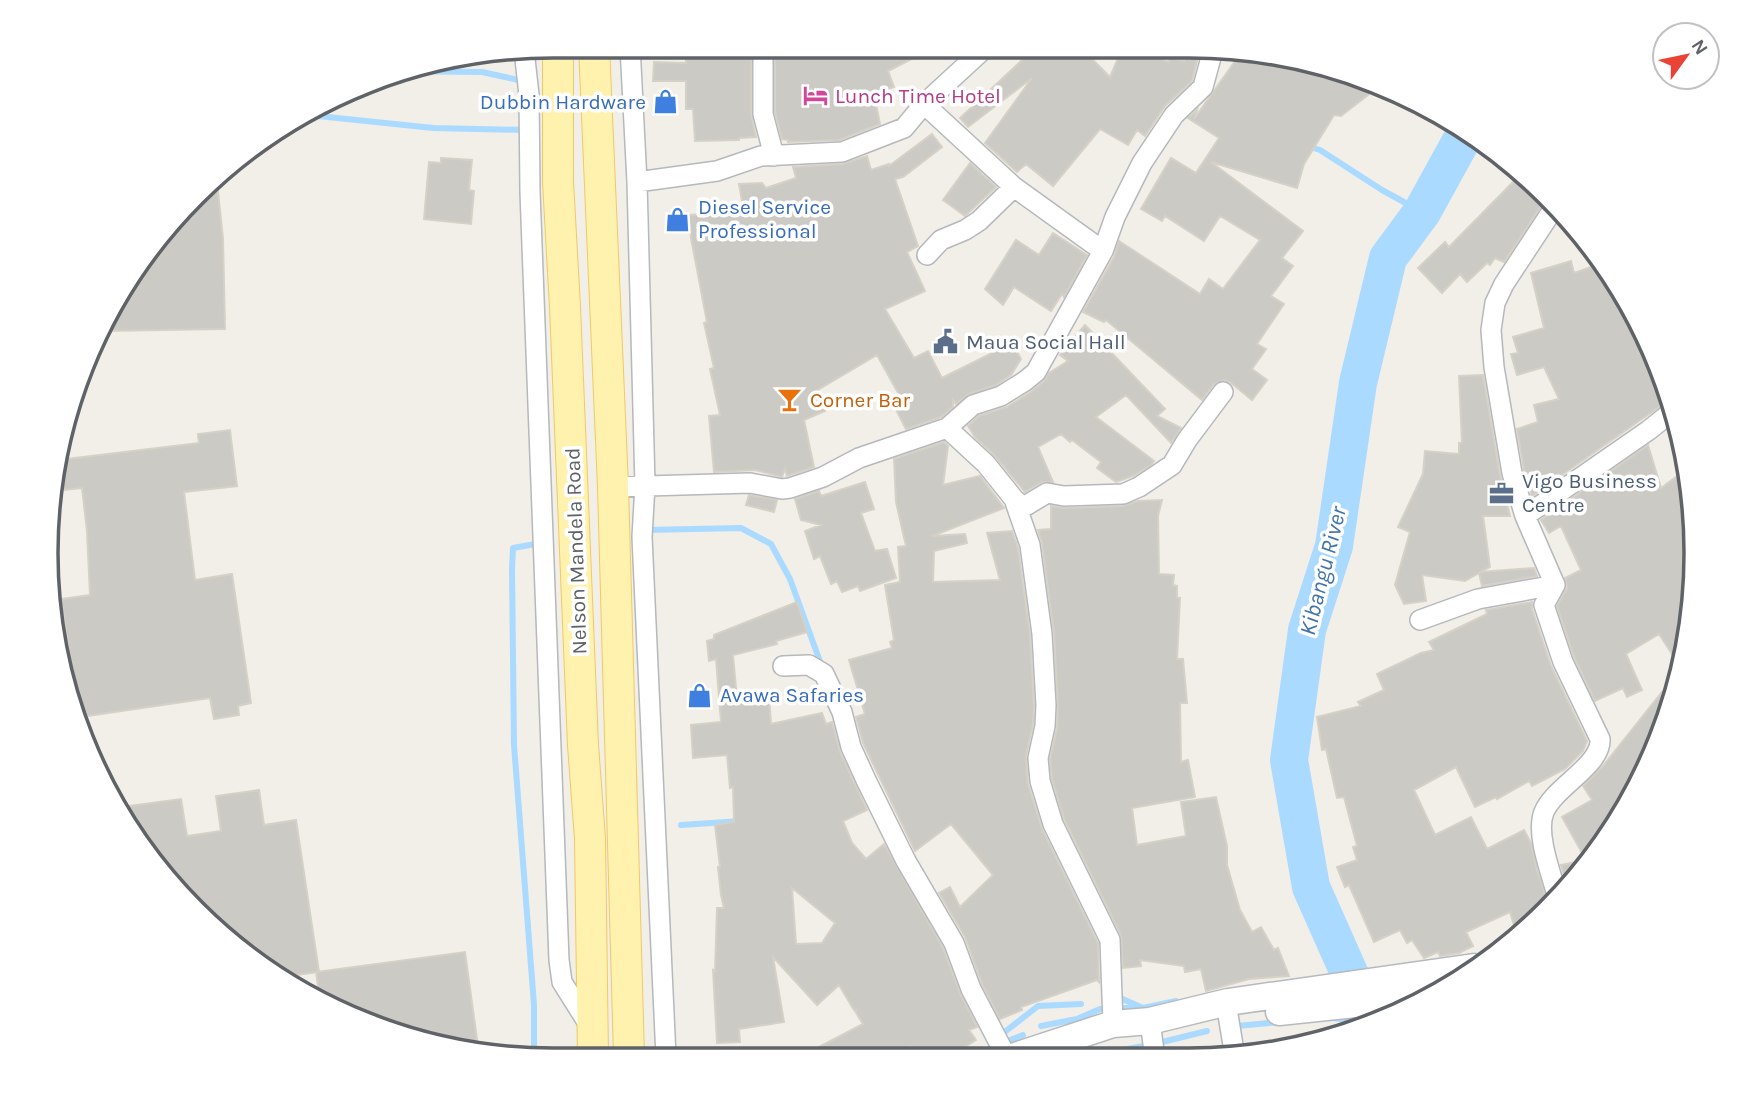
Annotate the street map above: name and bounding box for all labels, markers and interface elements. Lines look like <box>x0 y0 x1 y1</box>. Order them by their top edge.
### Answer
north arrow <box>1651 21 1721 91</box>
text: N <box>1686 36 1712 59</box>
hotel icon: Lunch Time Hotel <box>801 82 829 110</box>
place label: Lunch Time Hotel <box>835 84 1001 108</box>
shop icon: Dubbin Hardware <box>652 88 680 116</box>
place label: Dubbin Hardware <box>480 90 646 114</box>
place label: Diesel Service Professional <box>698 195 831 243</box>
shop icon: Diesel Service Professional <box>664 205 692 233</box>
public building icon: Maua Social Hall <box>932 328 960 356</box>
place label: Maua Social Hall <box>966 330 1126 354</box>
bar icon: Corner Bar <box>776 386 804 414</box>
place label: Corner Bar <box>810 388 911 412</box>
street label: Nelson Mandela Road <box>560 447 592 655</box>
place label: Vigo Business Centre <box>1522 469 1657 517</box>
office icon: Vigo Business Centre <box>1488 479 1516 507</box>
water label: Kibangu River <box>1294 503 1352 638</box>
shop icon: Avawa Safaries <box>686 681 714 709</box>
place label: Avawa Safaries <box>720 683 864 707</box>

